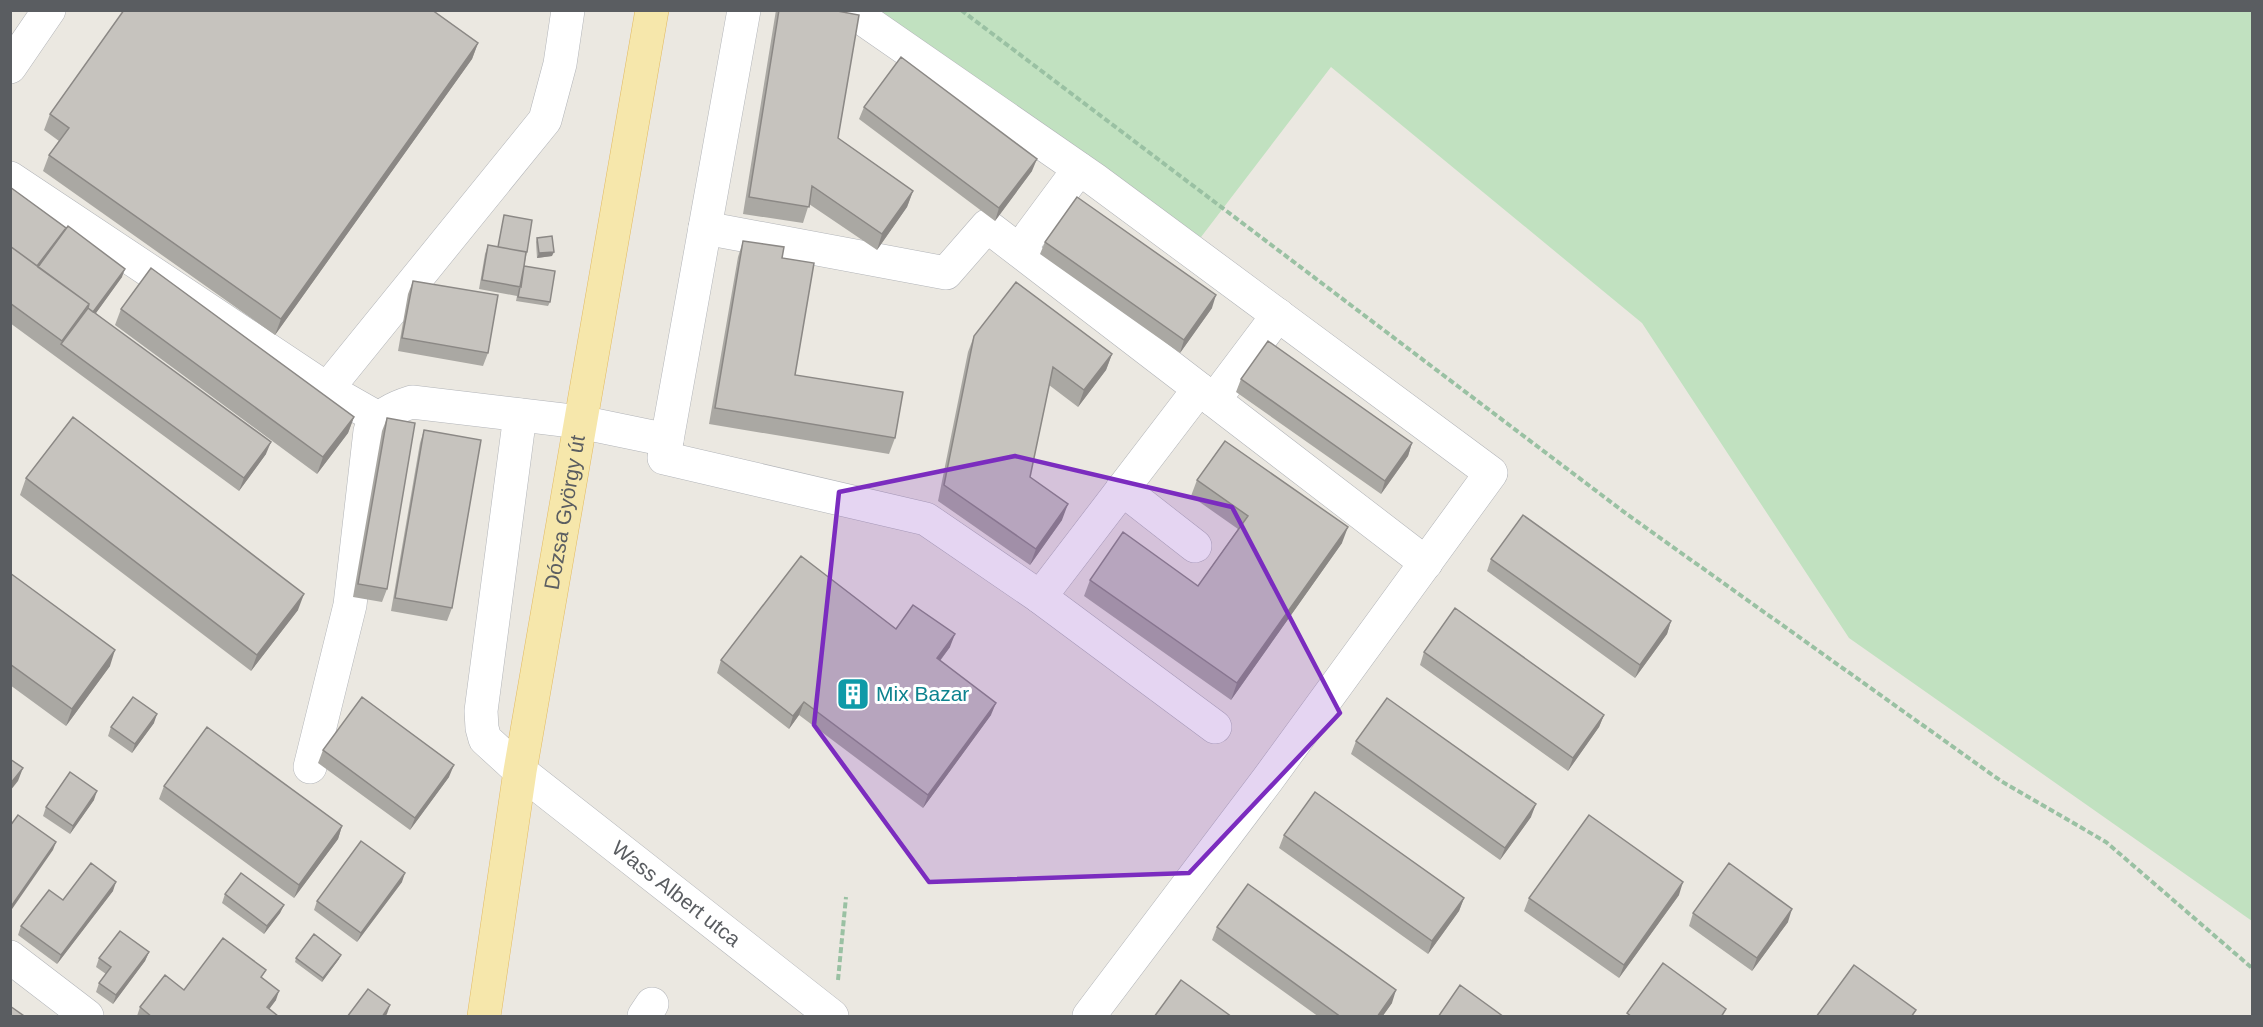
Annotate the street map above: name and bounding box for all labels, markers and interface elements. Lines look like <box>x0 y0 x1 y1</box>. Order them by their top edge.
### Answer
street label: Dózsa György út <box>540 433 589 591</box>
building icon: Mix Bazar <box>835 676 871 712</box>
place label: Mix Bazar <box>876 682 969 705</box>
street label: Wass Albert utca <box>608 836 746 951</box>

